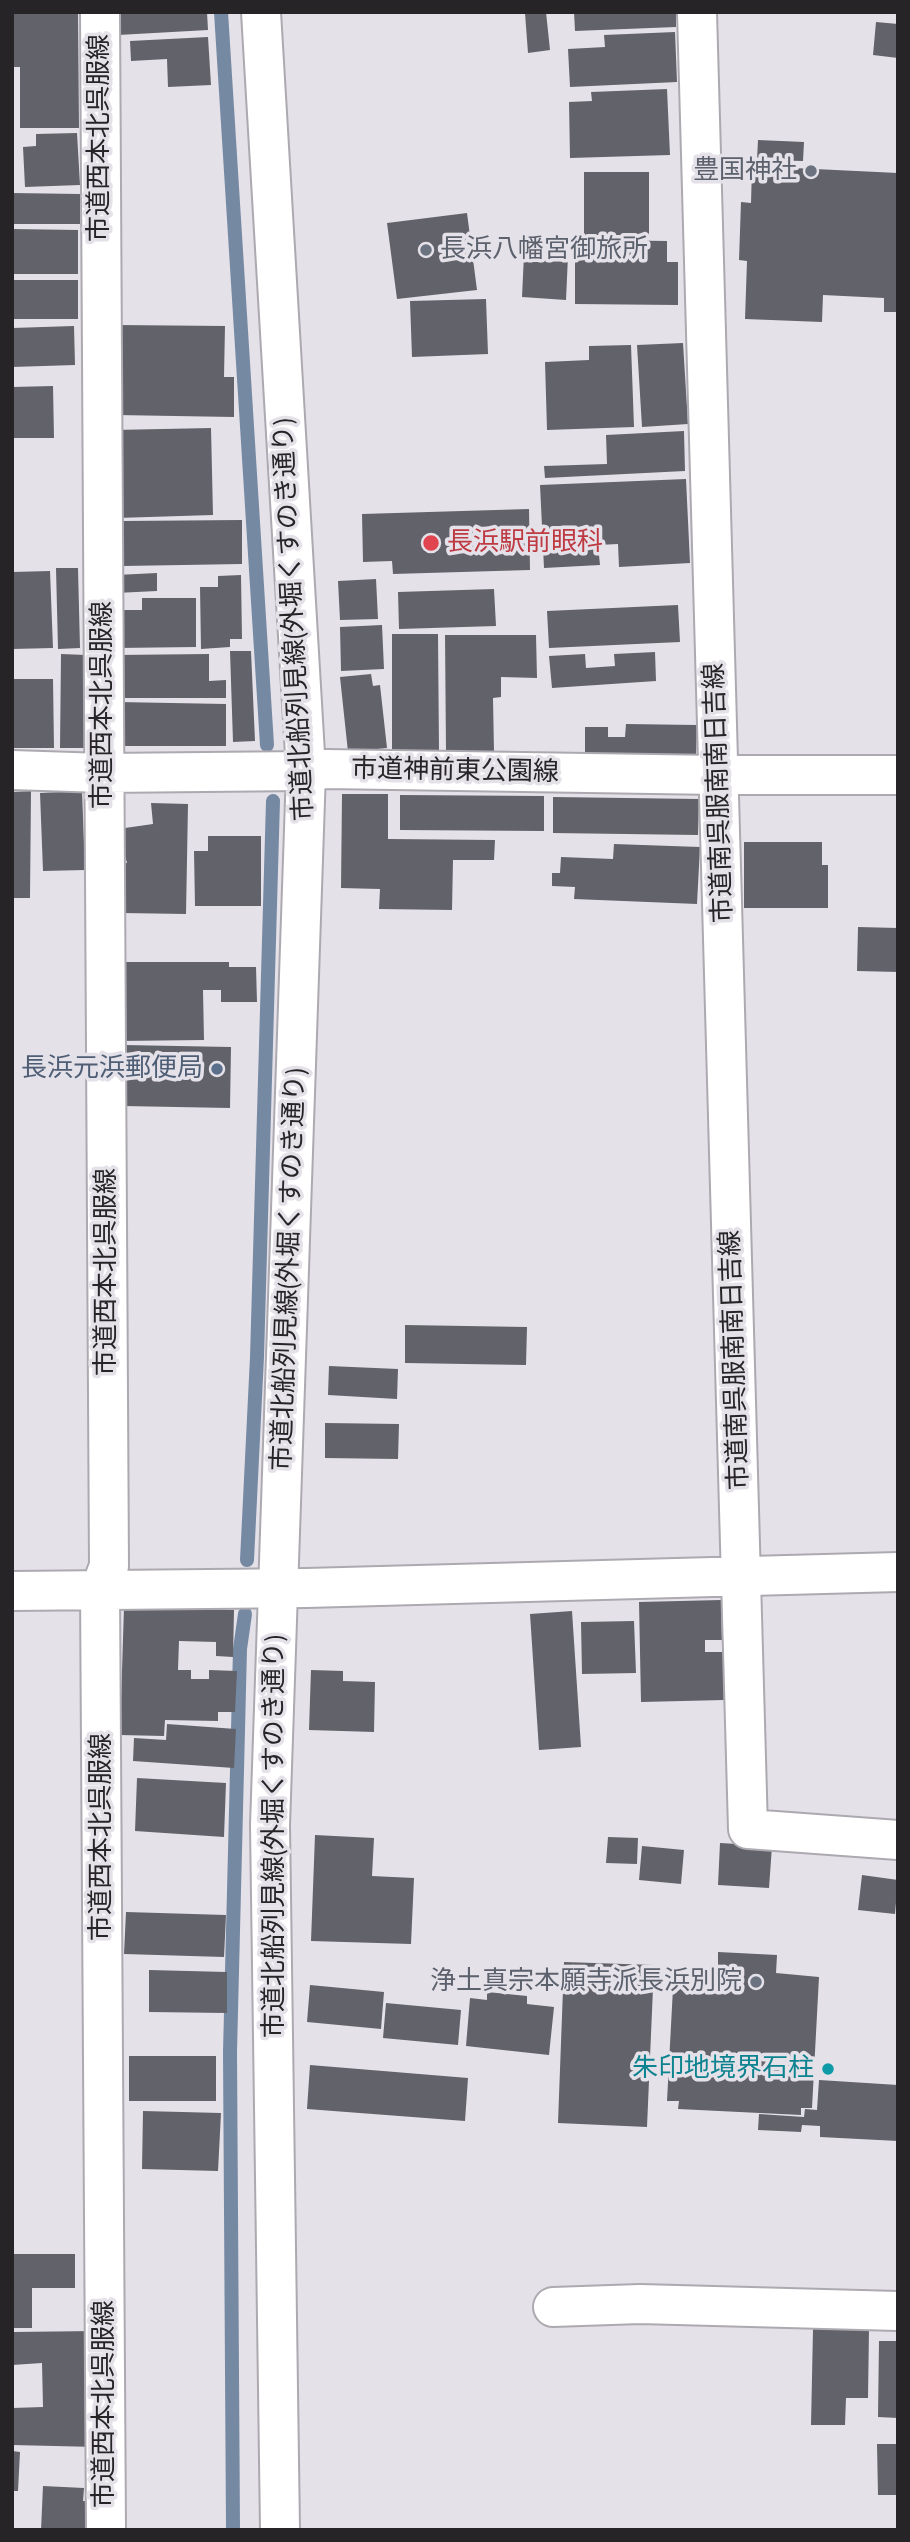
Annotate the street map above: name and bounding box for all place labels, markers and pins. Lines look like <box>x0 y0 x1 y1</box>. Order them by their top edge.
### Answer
place label: 豊国神社 <box>693 155 797 187</box>
marker: 豊国神社 <box>803 163 819 179</box>
place label: 長浜八幡宮御旅所 <box>440 234 648 266</box>
marker: 長浜八幡宮御旅所 <box>418 242 434 258</box>
place label: 長浜駅前眼科 <box>447 527 603 559</box>
marker: 長浜駅前眼科 <box>421 533 441 553</box>
place label: 長浜元浜郵便局 <box>21 1053 203 1085</box>
marker: 長浜元浜郵便局 <box>209 1061 225 1077</box>
place label: 浄土真宗本願寺派長浜別院 <box>430 1966 742 1998</box>
marker: 浄土真宗本願寺派長浜別院 <box>748 1974 764 1990</box>
place label: 朱印地境界石柱 <box>632 2053 814 2085</box>
marker: 朱印地境界石柱 <box>820 2061 836 2077</box>

